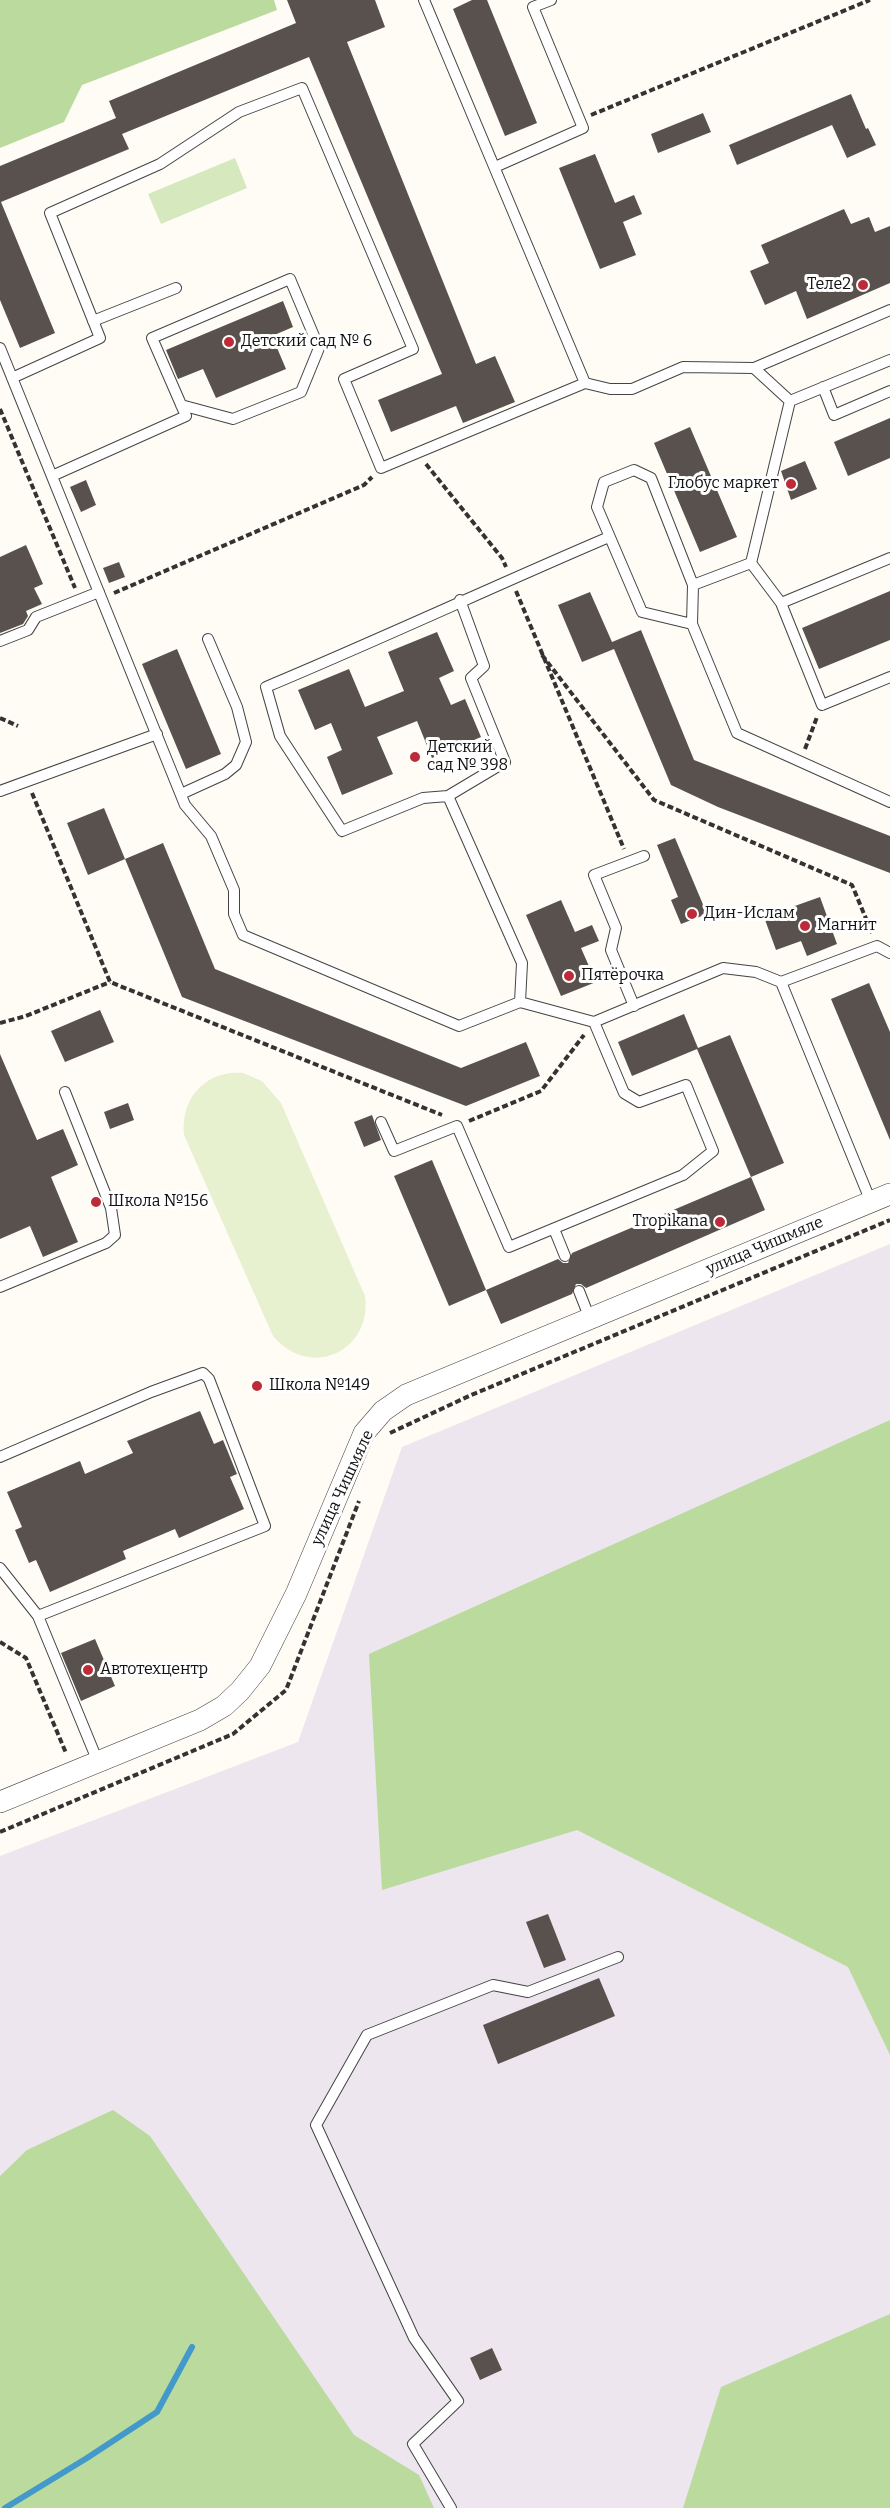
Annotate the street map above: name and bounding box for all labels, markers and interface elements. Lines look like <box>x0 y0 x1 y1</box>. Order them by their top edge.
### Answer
place label: Теле2 <box>807 275 851 295</box>
marker: Теле2 <box>856 278 870 292</box>
place label: Детский сад № 6 <box>241 332 372 352</box>
marker: Детский сад № 6 <box>222 335 236 349</box>
place label: Глобус маркет <box>668 474 779 494</box>
marker: Глобус маркет <box>784 477 798 491</box>
place label: Детский сад № 398 <box>427 738 508 776</box>
marker: Детский сад № 398 <box>408 750 422 764</box>
place label: Дин-Ислам <box>704 904 795 924</box>
marker: Дин-Ислам <box>685 907 699 921</box>
place label: Магнит <box>817 916 876 936</box>
marker: Магнит <box>798 919 812 933</box>
place label: Пятёрочка <box>581 966 664 986</box>
marker: Пятёрочка <box>562 969 576 983</box>
place label: Школа №156 <box>108 1192 208 1212</box>
marker: Школа №156 <box>89 1195 103 1209</box>
place label: Tropikana <box>633 1212 708 1232</box>
street label: улица Чишмяле <box>704 1213 826 1279</box>
marker: Tropikana <box>713 1215 727 1229</box>
place label: Школа №149 <box>269 1376 370 1396</box>
marker: Школа №149 <box>250 1379 264 1393</box>
street label: улица Чишмяле <box>308 1427 378 1549</box>
place label: Автотехцентр <box>100 1660 208 1680</box>
marker: Автотехцентр <box>81 1663 95 1677</box>

